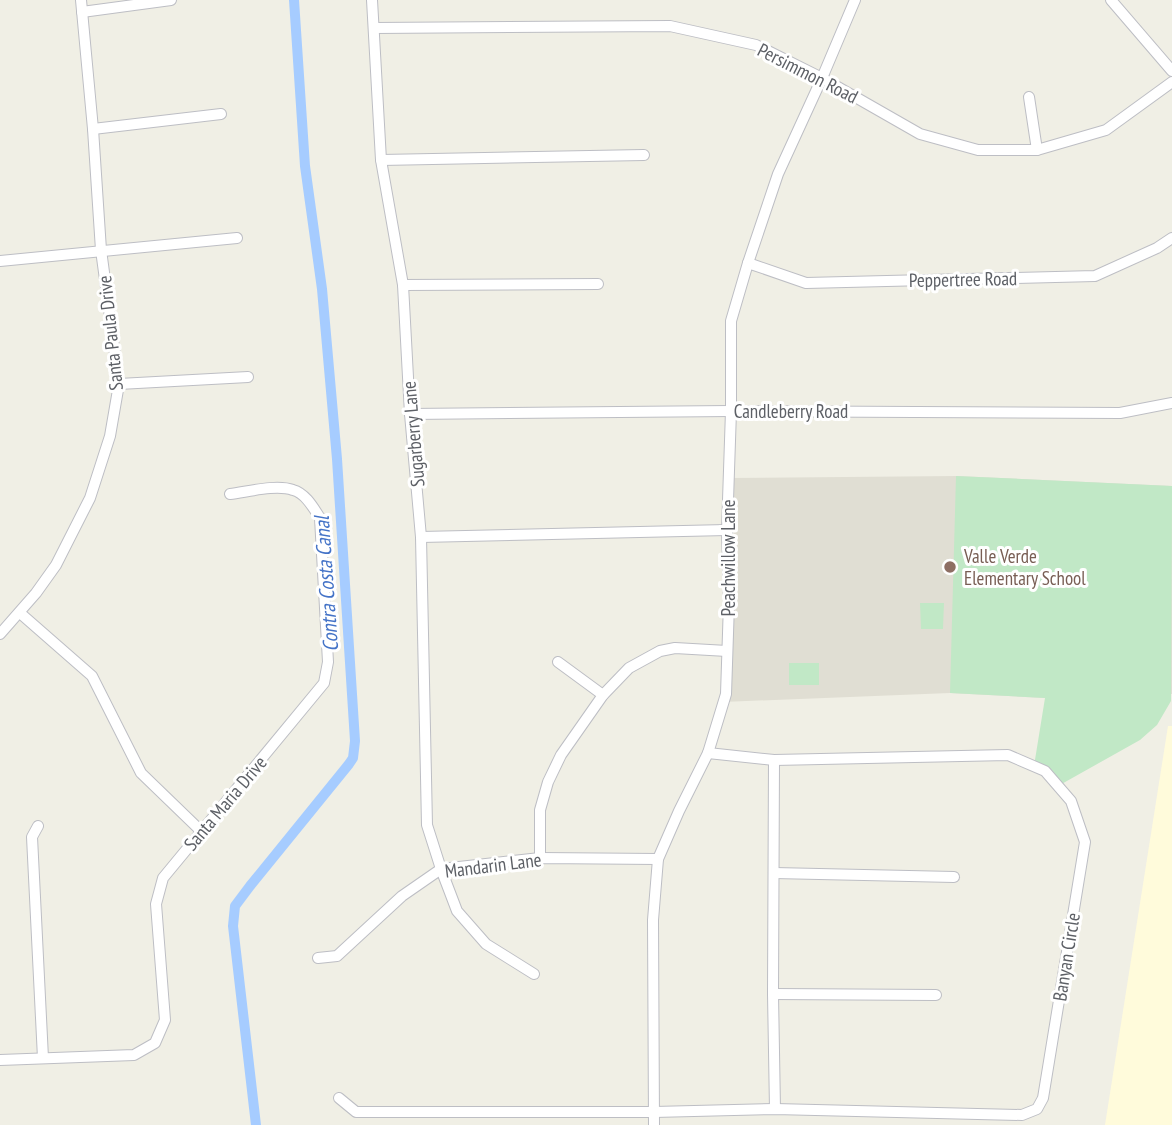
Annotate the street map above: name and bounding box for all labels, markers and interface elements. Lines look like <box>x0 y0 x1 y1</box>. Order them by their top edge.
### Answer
street label: Persimmon Road <box>754 37 862 109</box>
street label: Peppertree Road <box>909 266 1017 292</box>
street label: Santa Paula Drive <box>92 274 128 392</box>
street label: Sugarberry Lane <box>396 380 430 488</box>
street label: Candleberry Road <box>734 399 848 423</box>
street label: Peachwillow Lane <box>716 499 740 617</box>
water label: Contra Costa Canal <box>308 513 344 653</box>
place label: Valle Verde Elementary School <box>963 544 1086 590</box>
marker: Valle Verde Elementary School <box>942 559 958 575</box>
street label: Santa Maria Drive <box>178 751 272 855</box>
street label: Mandarin Lane <box>443 847 543 883</box>
street label: Banyan Circle <box>1047 911 1085 1003</box>

